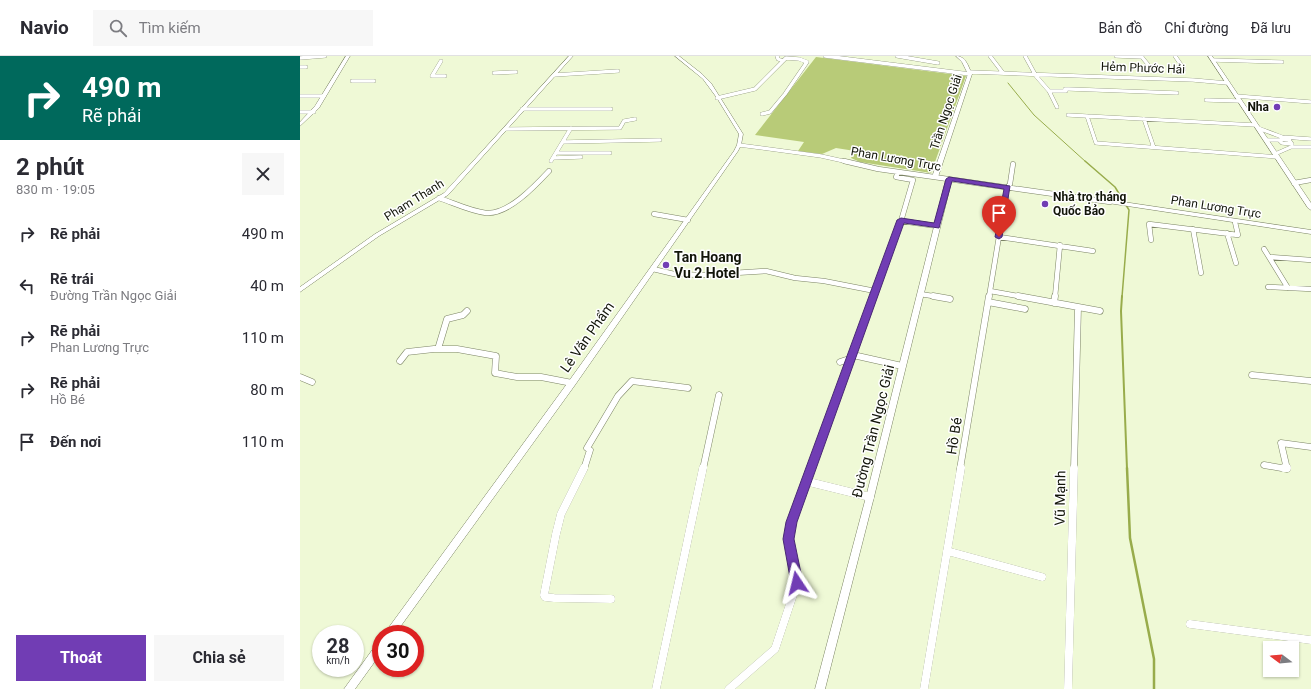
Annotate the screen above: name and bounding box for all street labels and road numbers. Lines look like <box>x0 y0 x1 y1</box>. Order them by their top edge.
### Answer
street label: Hẻm Phước Hải <box>1101 60 1185 76</box>
street label: Trần Ngọc Giải <box>927 72 965 152</box>
street label: Phan Lương Trực <box>850 144 942 174</box>
street label: Phạm Thanh <box>382 176 446 224</box>
street label: Phan Lương Trực <box>1170 193 1262 221</box>
street label: Lê Văn Phẩm <box>557 299 617 375</box>
street label: Đường Trần Ngọc Giải <box>849 363 897 499</box>
street label: Hồ Bé <box>943 416 965 456</box>
street label: Vũ Mạnh <box>1052 470 1068 526</box>

